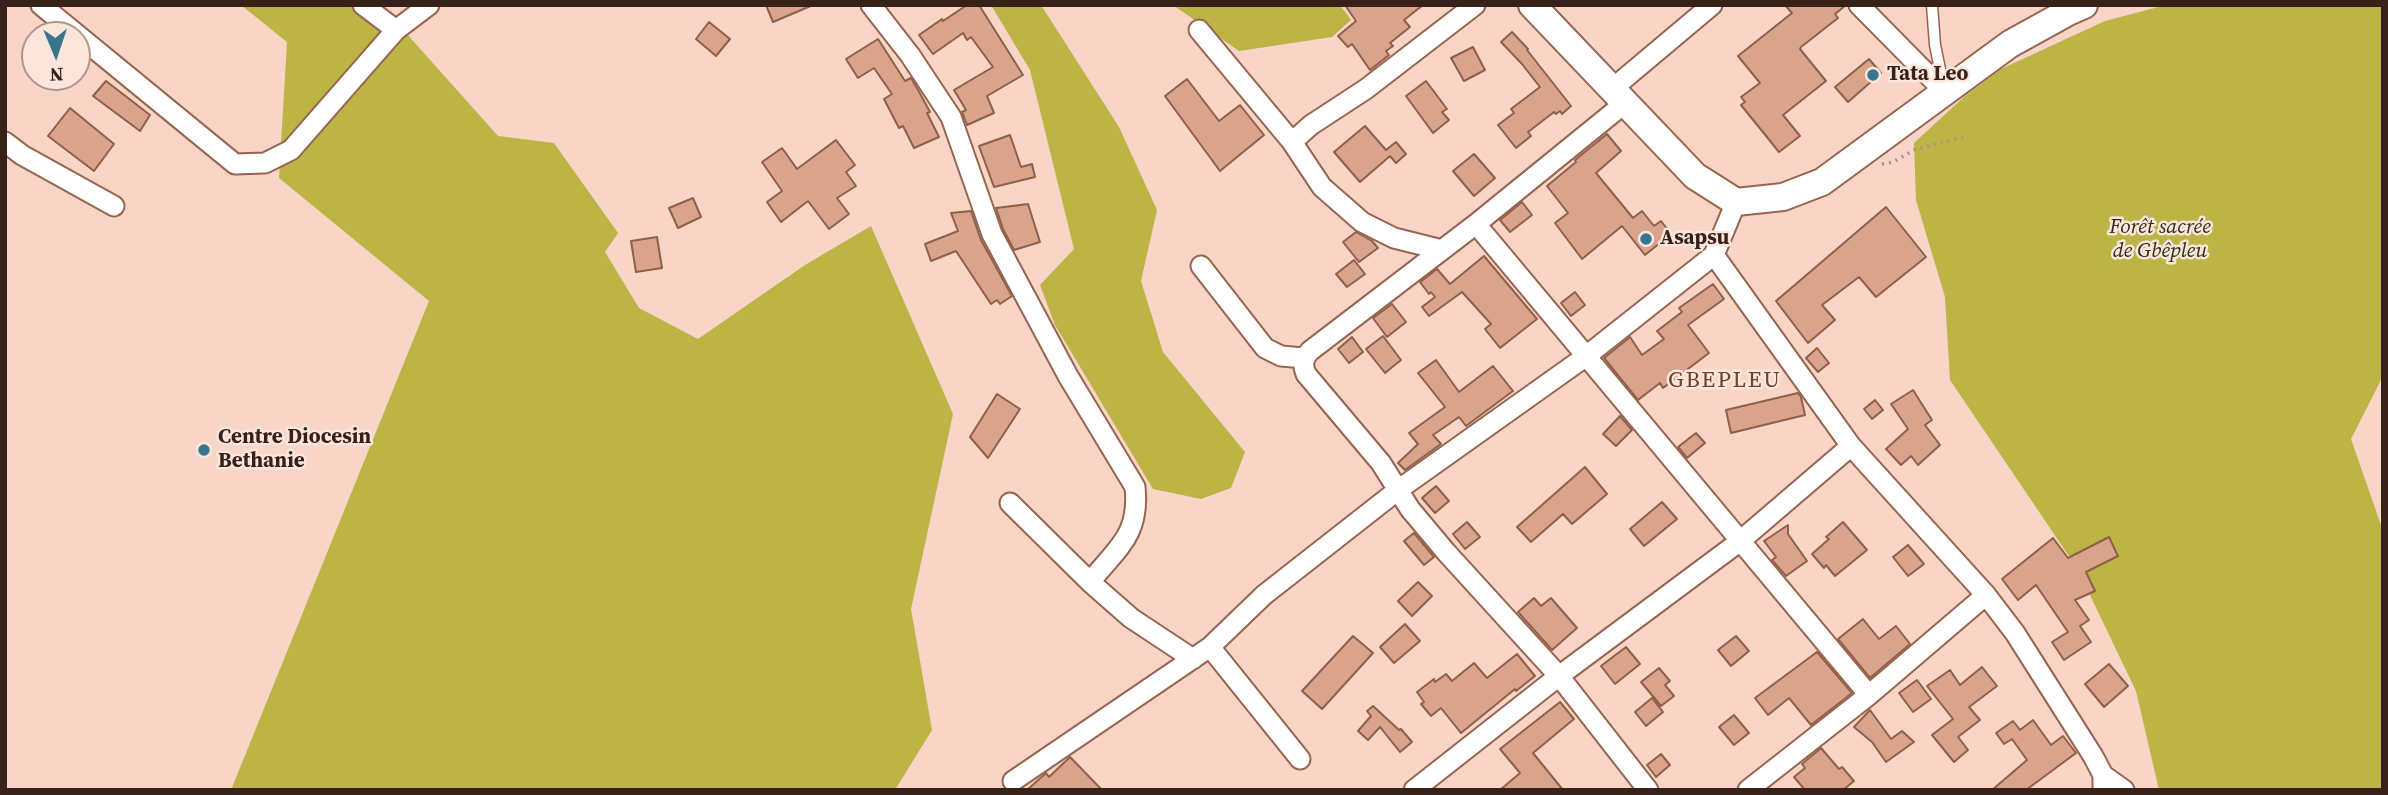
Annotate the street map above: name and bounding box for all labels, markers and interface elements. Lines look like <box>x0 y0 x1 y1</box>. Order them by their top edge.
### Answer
north arrow <box>21 21 91 91</box>
text: N <box>49 62 64 88</box>
place label: Tata Leo <box>1887 62 1968 88</box>
marker: Tata Leo <box>1865 67 1881 83</box>
park label: Forêt sacrée de Gbêpleu <box>2109 215 2211 265</box>
place label: Asapsu <box>1660 226 1729 252</box>
marker: Asapsu <box>1638 231 1654 247</box>
district label: GBEPLEU <box>1669 367 1781 395</box>
place label: Centre Diocesin Bethanie <box>218 425 371 475</box>
marker: Centre Diocesin Bethanie <box>196 442 212 458</box>

